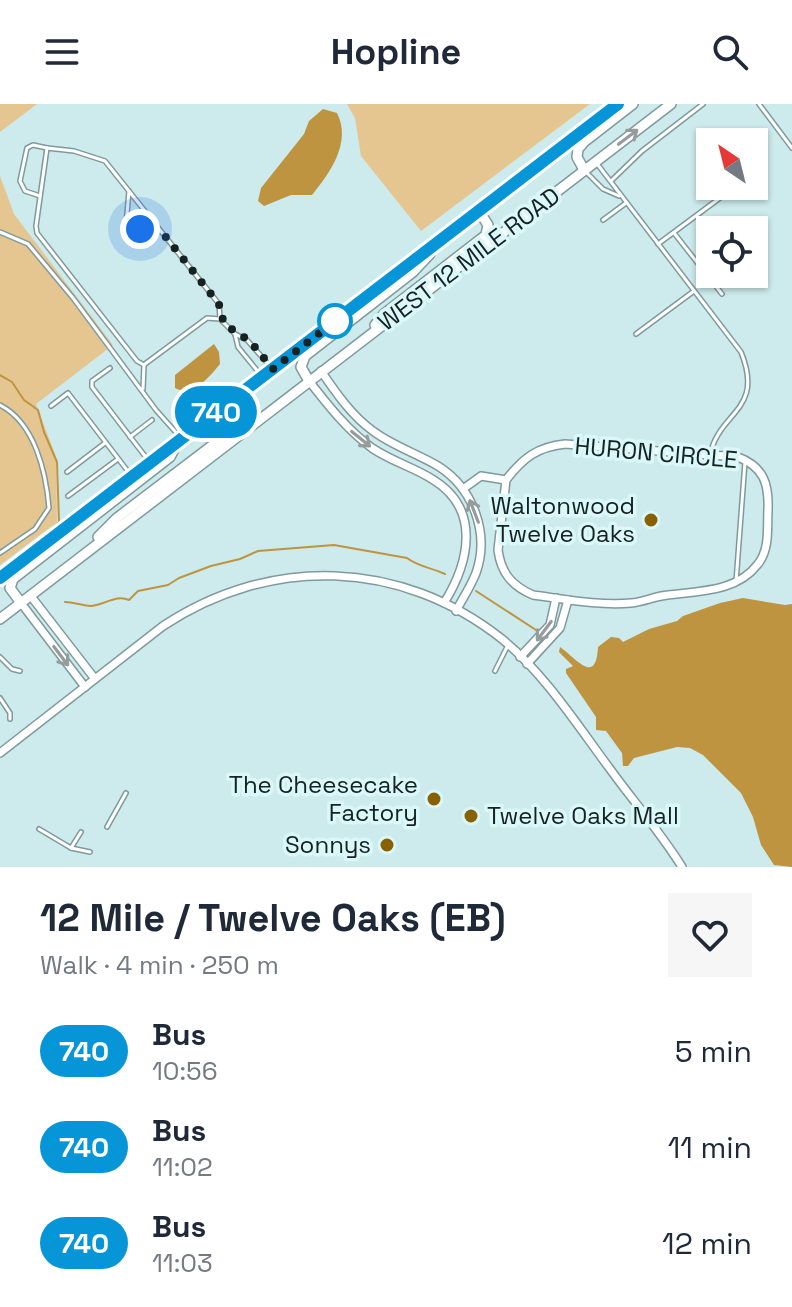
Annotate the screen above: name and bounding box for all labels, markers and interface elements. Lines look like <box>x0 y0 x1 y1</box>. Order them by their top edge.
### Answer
text: Hopline <box>331 29 461 75</box>
icon: menu <box>40 30 84 74</box>
icon: search <box>708 30 752 74</box>
north arrow <box>696 128 768 200</box>
map controls <box>696 128 768 288</box>
one-way arrow <box>617 129 638 146</box>
street label: WEST 12 MILE ROAD <box>371 180 566 337</box>
your location <box>120 209 160 249</box>
button: locate <box>696 216 768 288</box>
unlabelled marker <box>318 304 352 338</box>
line badge: 740 <box>170 386 262 438</box>
text: 740 <box>191 394 241 430</box>
one-way arrow <box>350 430 371 447</box>
street label: HURON CIRCLE <box>573 430 739 475</box>
place label: Waltonwood Twelve Oaks <box>490 490 635 549</box>
one-way arrow <box>466 499 480 524</box>
marker: Waltonwood Twelve Oaks <box>642 511 660 529</box>
one-way arrow <box>536 620 553 641</box>
one-way arrow <box>53 645 70 666</box>
place label: The Cheesecake Factory <box>229 769 418 828</box>
marker: The Cheesecake Factory <box>425 790 443 808</box>
place label: Twelve Oaks Mall <box>487 800 679 831</box>
marker: Twelve Oaks Mall <box>462 807 480 825</box>
place label: Sonnys <box>285 829 371 860</box>
marker: Sonnys <box>378 836 396 854</box>
button: heart <box>668 893 752 977</box>
text: 12 Mile / Twelve Oaks (EB) <box>40 894 506 942</box>
text: Walk · 4 min · 250 m <box>40 948 279 982</box>
text: Bus <box>152 1015 206 1054</box>
text: 5 min <box>675 1032 752 1071</box>
text: 740 <box>59 1033 109 1069</box>
text: 10:56 <box>152 1054 218 1088</box>
text: Bus <box>152 1111 206 1150</box>
text: 11 min <box>668 1128 752 1167</box>
text: 740 <box>59 1129 109 1165</box>
text: 11:02 <box>152 1150 213 1184</box>
text: Bus <box>152 1207 206 1246</box>
text: 12 min <box>662 1224 752 1263</box>
text: 740 <box>59 1225 109 1261</box>
text: 11:03 <box>152 1246 213 1280</box>

